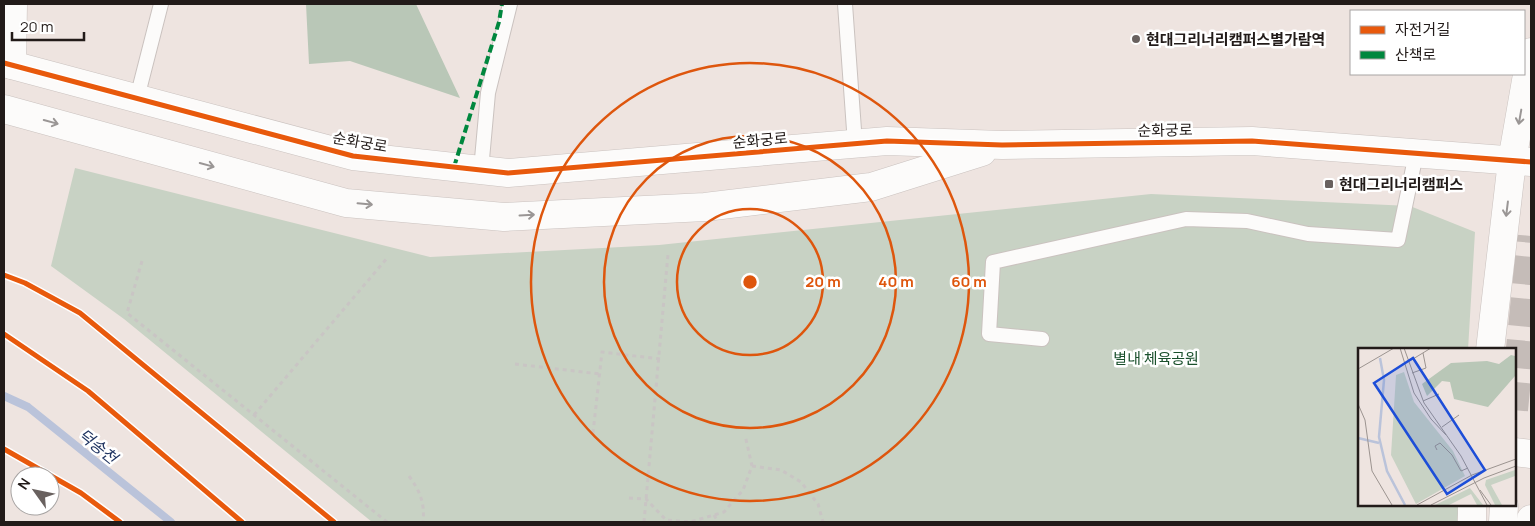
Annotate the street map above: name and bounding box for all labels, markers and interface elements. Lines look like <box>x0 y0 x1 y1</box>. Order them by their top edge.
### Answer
scale bar <box>12 10 85 42</box>
legend <box>1350 10 1525 75</box>
text: 20 m <box>20 16 53 37</box>
text: 자전거길 <box>1395 19 1450 40</box>
place label: 현대그리너리캠퍼스별가람역 <box>1146 29 1325 50</box>
marker: 현대그리너리캠퍼스별가람역 <box>1130 33 1142 45</box>
text: 산책로 <box>1395 44 1436 65</box>
one-way arrow <box>1514 109 1524 125</box>
one-way arrow <box>42 118 58 127</box>
street label: 순화궁로 <box>1137 119 1193 141</box>
street label: 순화궁로 <box>331 127 389 157</box>
street label: 순화궁로 <box>732 127 788 153</box>
one-way arrow <box>199 161 215 170</box>
place label: 현대그리너리캠퍼스 <box>1339 174 1463 195</box>
marker: 현대그리너리캠퍼스 <box>1323 178 1335 190</box>
one-way arrow <box>357 200 373 209</box>
one-way arrow <box>1501 201 1511 217</box>
one-way arrow <box>518 211 534 220</box>
text: 20 m <box>805 271 841 292</box>
text: 40 m <box>878 271 914 292</box>
text: 60 m <box>951 271 987 292</box>
centre of rings <box>741 273 759 291</box>
park label: 별내 체육공원 <box>1113 348 1199 369</box>
inset map <box>1358 348 1515 506</box>
water label: 덕송천 <box>74 424 124 470</box>
north arrow <box>10 466 60 516</box>
text: N <box>13 474 34 493</box>

